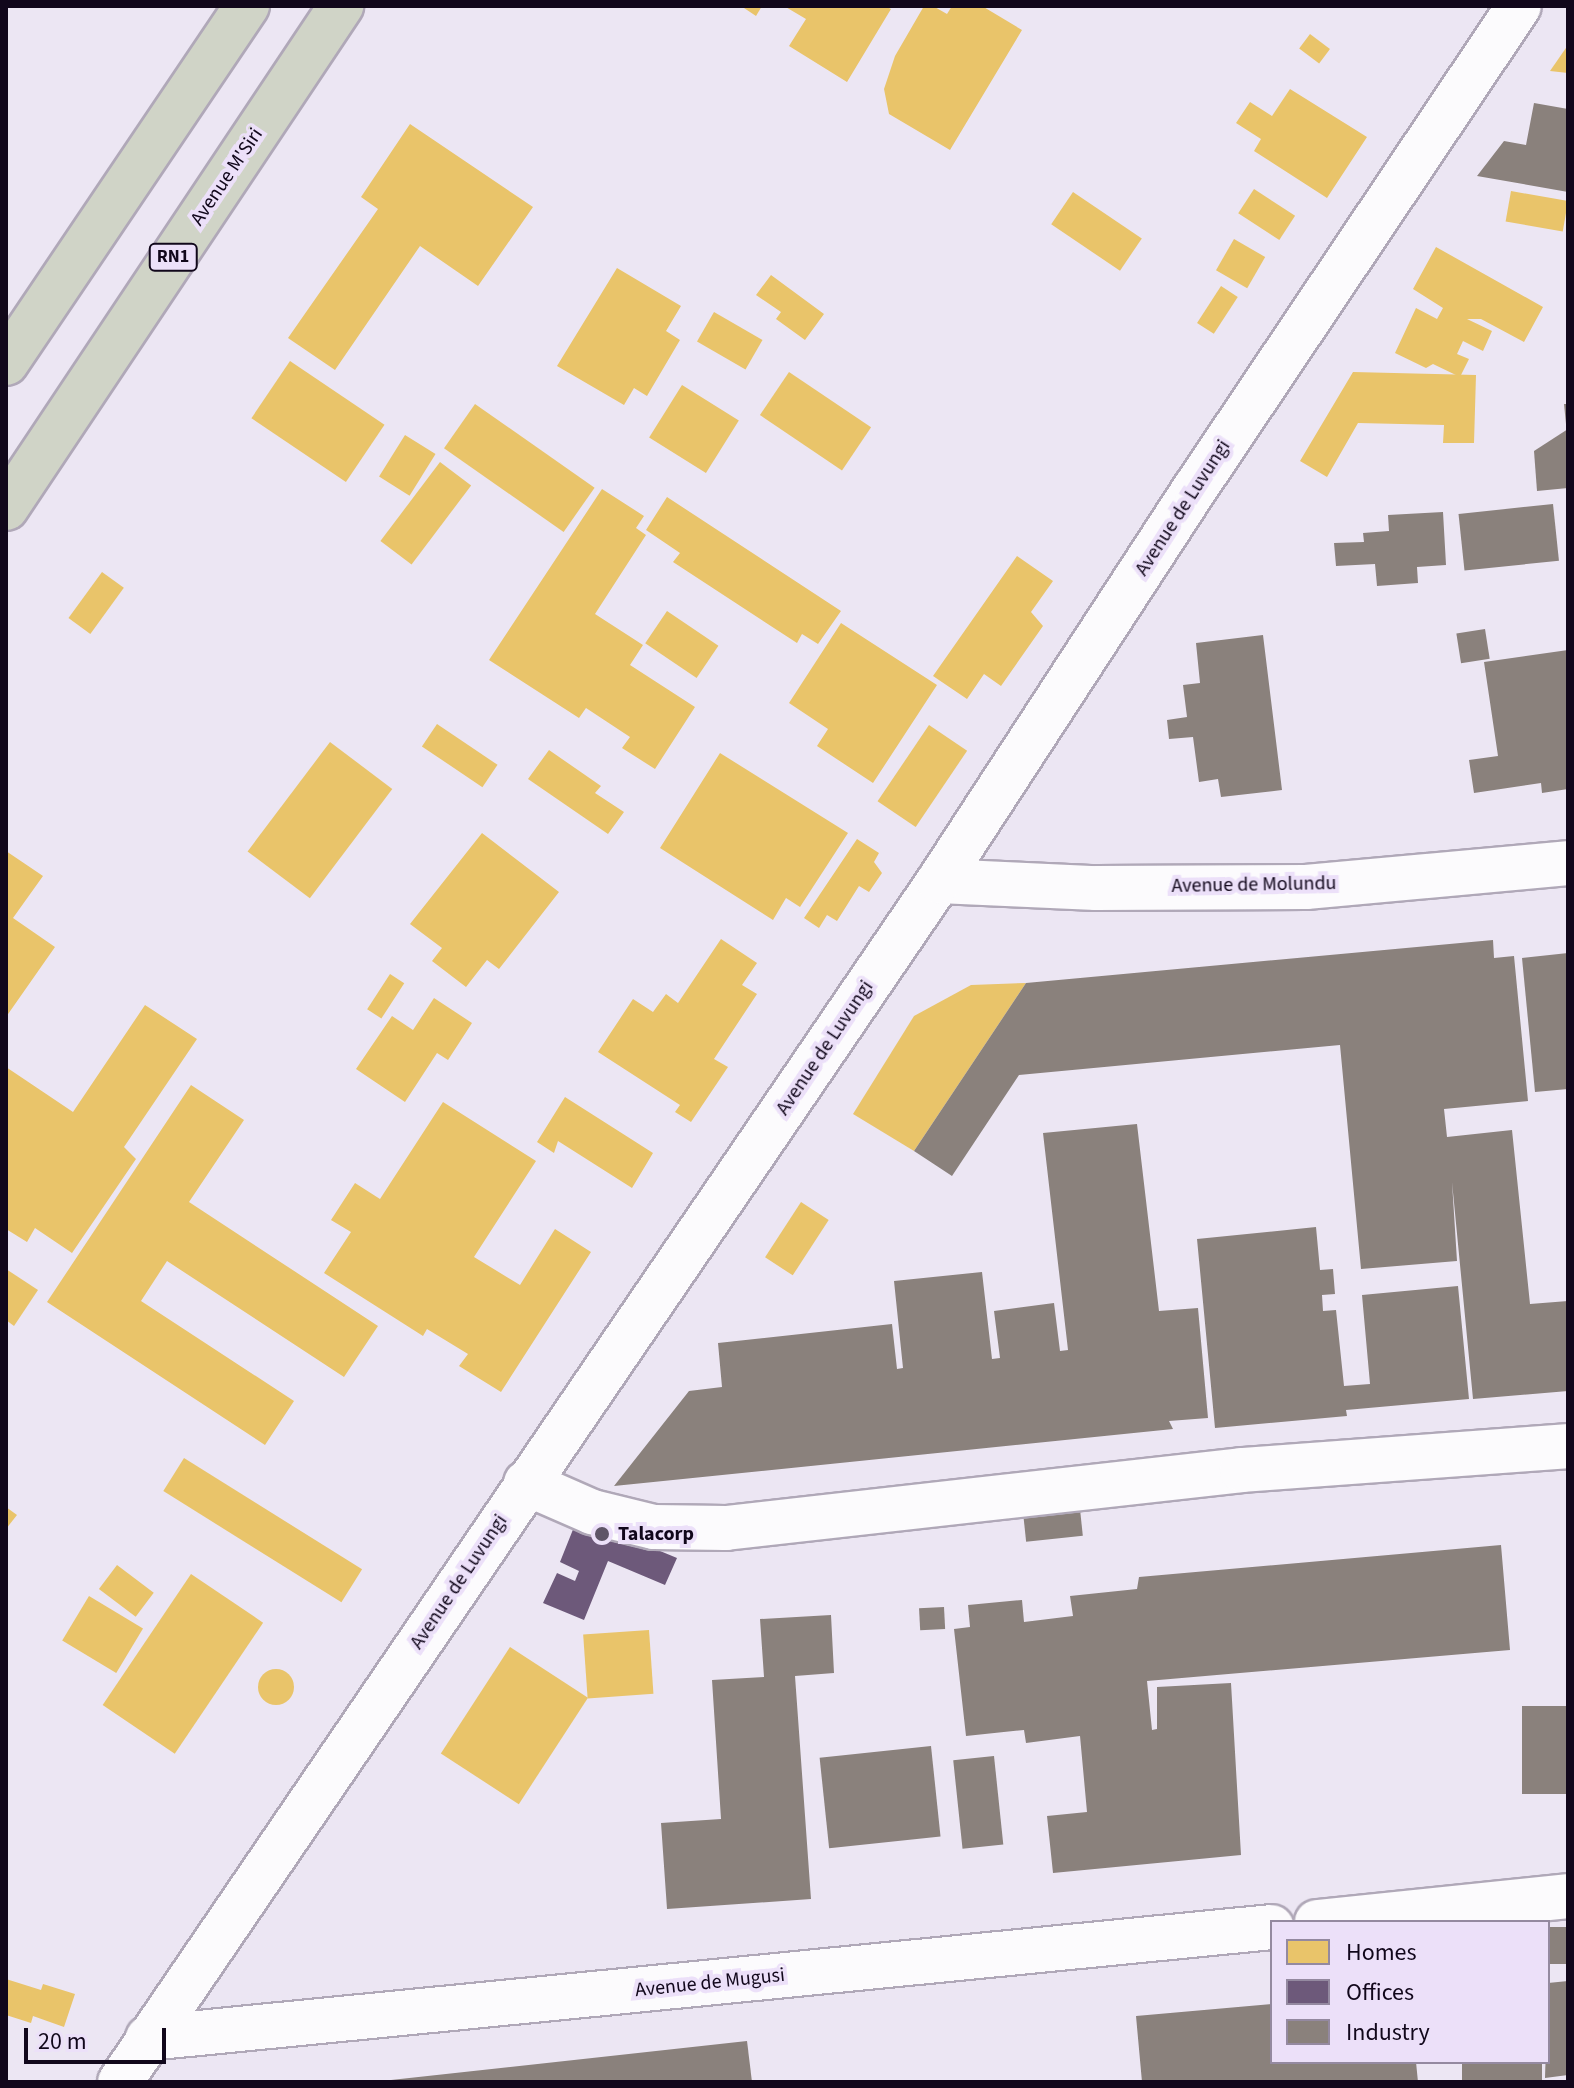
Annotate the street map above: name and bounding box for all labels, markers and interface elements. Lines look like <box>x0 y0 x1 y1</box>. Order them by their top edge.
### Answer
street label: Avenue M'Siri <box>186 124 268 230</box>
road number: RN1 <box>147 243 199 271</box>
street label: Avenue de Luvungi <box>1130 436 1236 580</box>
street label: Avenue de Molundu <box>1171 872 1337 898</box>
street label: Avenue de Luvungi <box>771 976 879 1120</box>
street label: Avenue de Luvungi <box>405 1510 513 1654</box>
place label: Talacorp <box>618 1522 694 1546</box>
marker: Talacorp <box>593 1525 611 1543</box>
legend <box>1270 1920 1550 2064</box>
text: Homes <box>1346 1935 1417 1970</box>
street label: Avenue de Mugusi <box>634 1963 786 2003</box>
text: Offices <box>1346 1975 1414 2010</box>
scale bar <box>28 2012 170 2062</box>
text: Industry <box>1346 2015 1430 2050</box>
text: 20 m <box>38 2024 87 2059</box>

